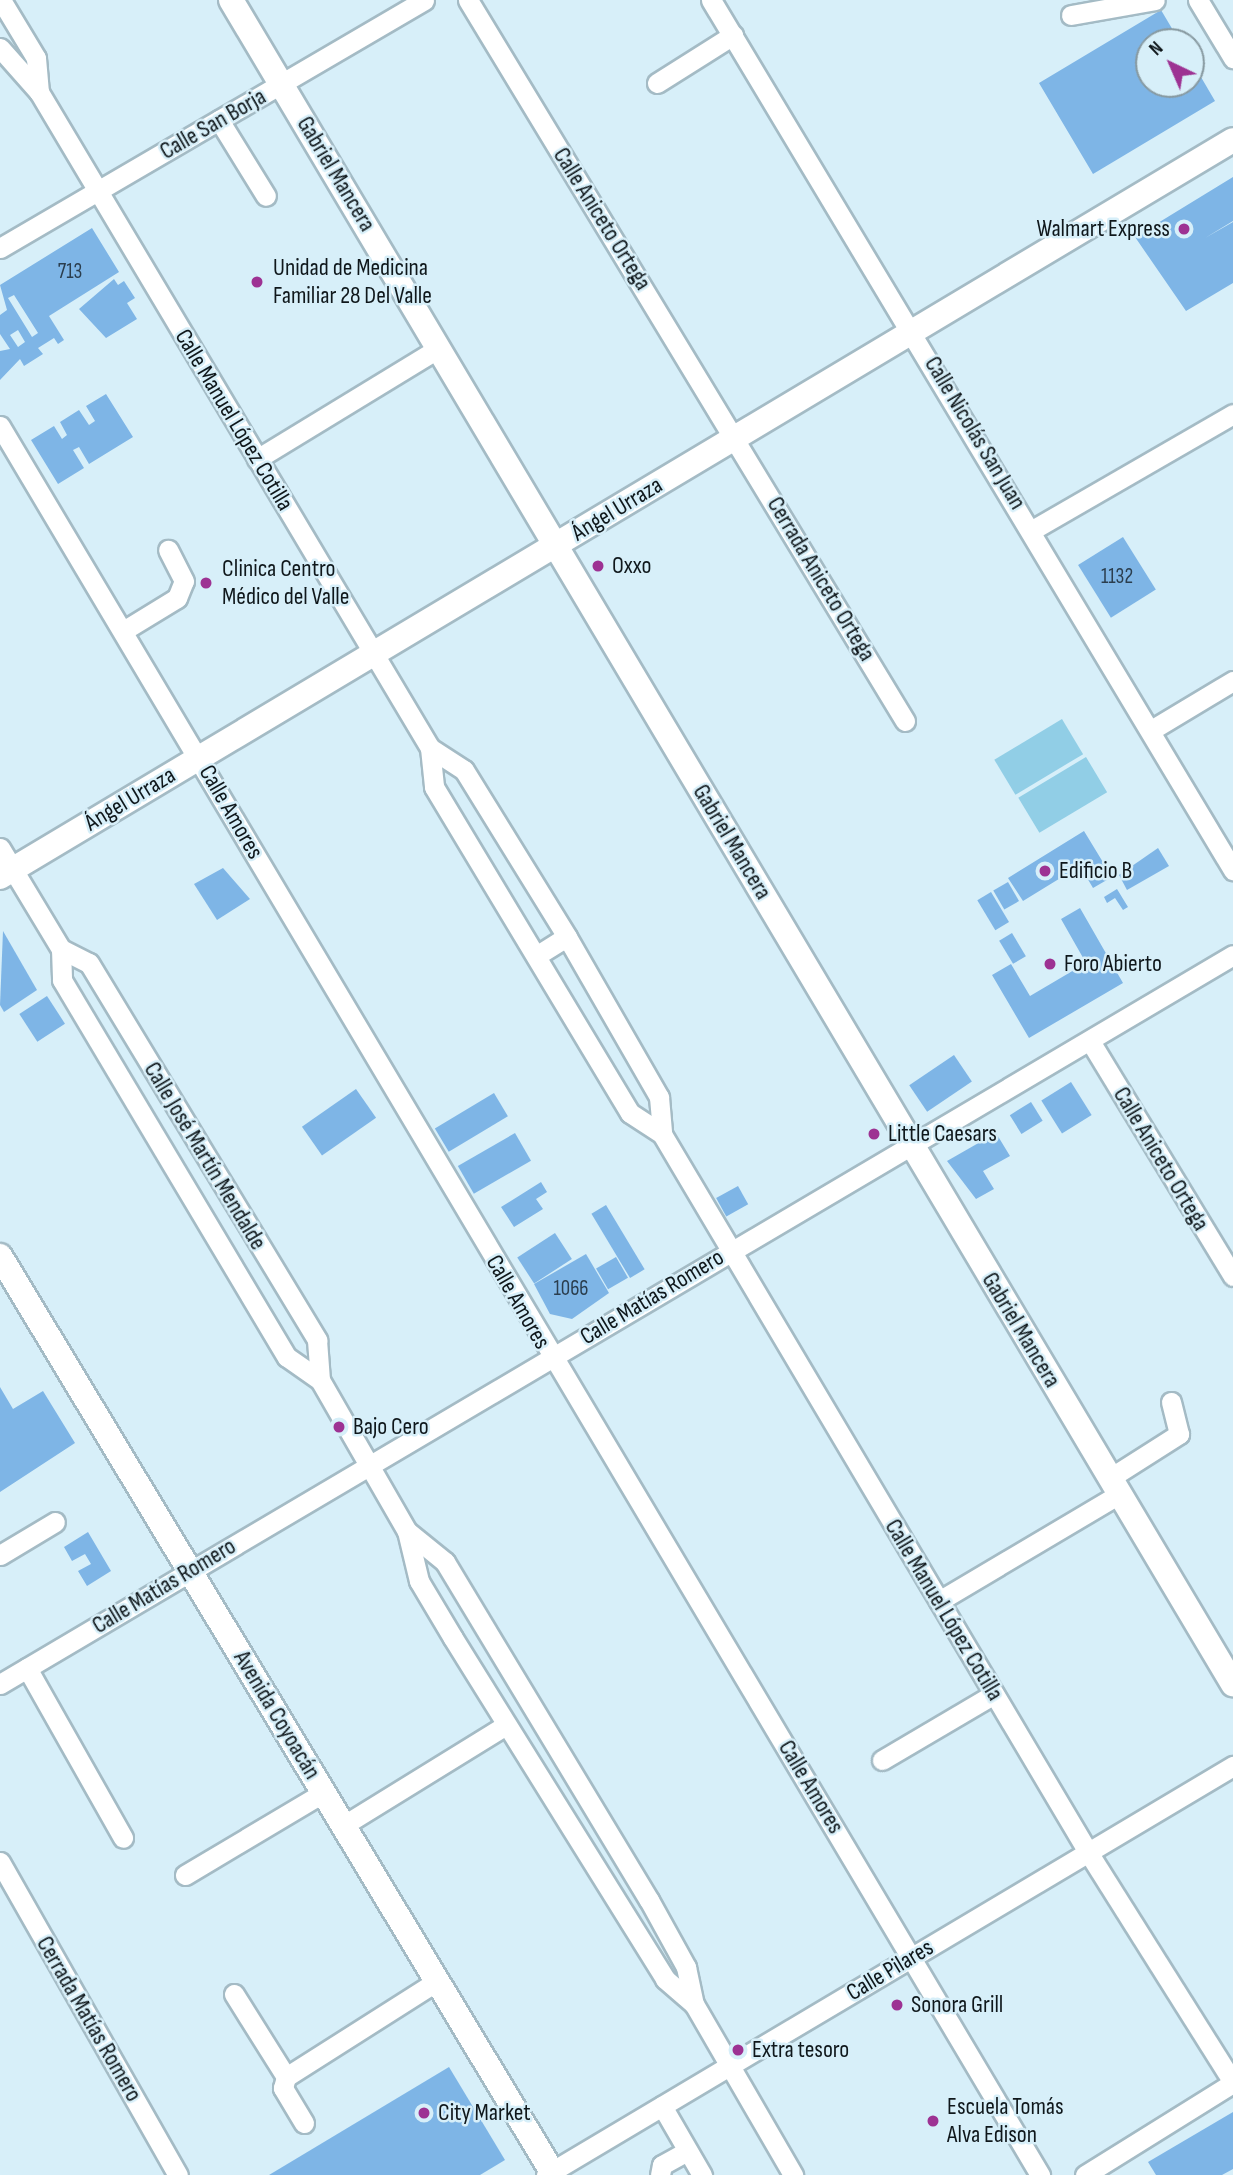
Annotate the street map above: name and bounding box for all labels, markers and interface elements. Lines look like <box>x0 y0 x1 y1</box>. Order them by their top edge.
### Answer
north arrow <box>1135 28 1205 98</box>
text: N <box>1145 37 1168 61</box>
street label: Calle San Borja <box>155 82 271 166</box>
street label: Gabriel Mancera <box>290 111 382 237</box>
street label: Calle Aniceto Ortega <box>547 142 657 296</box>
place label: Walmart Express <box>1036 215 1170 243</box>
marker: Walmart Express <box>1176 221 1192 237</box>
place label: Unidad de Medicina Familiar 28 Del Valle <box>273 254 432 310</box>
house number: 713 <box>58 259 82 285</box>
marker: Unidad de Medicina Familiar 28 Del Valle <box>247 272 267 292</box>
street label: Calle Manuel López Cotilla <box>168 324 300 516</box>
street label: Calle Nicolás San Juan <box>918 351 1032 515</box>
street label: Ángel Urraza <box>566 471 668 547</box>
street label: Cerrada Aniceto Ortega <box>761 492 881 666</box>
place label: Oxxo <box>612 552 651 580</box>
place label: Clinica Centro Médico del Valle <box>222 555 349 611</box>
marker: Oxxo <box>590 558 606 574</box>
house number: 1132 <box>1101 564 1133 590</box>
marker: Clinica Centro Médico del Valle <box>196 573 216 593</box>
street label: Calle Amores <box>193 760 269 864</box>
street label: Ángel Urraza <box>79 761 181 837</box>
street label: Gabriel Mancera <box>686 779 778 905</box>
place label: Edificio B <box>1059 857 1132 885</box>
marker: Edificio B <box>1037 863 1053 879</box>
place label: Foro Abierto <box>1064 950 1162 978</box>
marker: Foro Abierto <box>1042 956 1058 972</box>
street label: Calle José Martín Mendalde <box>138 1057 272 1255</box>
street label: Calle Aniceto Ortega <box>1107 1082 1215 1236</box>
place label: Little Caesars <box>888 1120 997 1148</box>
marker: Little Caesars <box>866 1126 882 1142</box>
street label: Calle Matías Romero <box>575 1243 729 1351</box>
street label: Calle Amores <box>480 1250 556 1354</box>
street label: Gabriel Mancera <box>975 1267 1067 1393</box>
house number: 1066 <box>553 1276 589 1302</box>
place label: Bajo Cero <box>353 1413 429 1441</box>
marker: Bajo Cero <box>331 1419 347 1435</box>
street label: Calle Manuel López Cotilla <box>878 1514 1010 1706</box>
street label: Calle Matías Romero <box>87 1532 241 1640</box>
street label: Avenida Coyoacán <box>227 1646 327 1784</box>
street label: Calle Amores <box>772 1735 850 1839</box>
street label: Cerrada Matías Romero <box>30 1931 148 2107</box>
street label: Calle Pilares <box>841 1933 939 2007</box>
place label: Sonora Grill <box>911 1991 1003 2019</box>
marker: Sonora Grill <box>889 1997 905 2013</box>
place label: Extra tesoro <box>752 2036 849 2064</box>
marker: Extra tesoro <box>730 2042 746 2058</box>
place label: Escuela Tomás Alva Edison <box>947 2093 1064 2149</box>
place label: City Market <box>438 2099 531 2127</box>
marker: City Market <box>416 2105 432 2121</box>
marker: Escuela Tomás Alva Edison <box>925 2113 941 2129</box>

